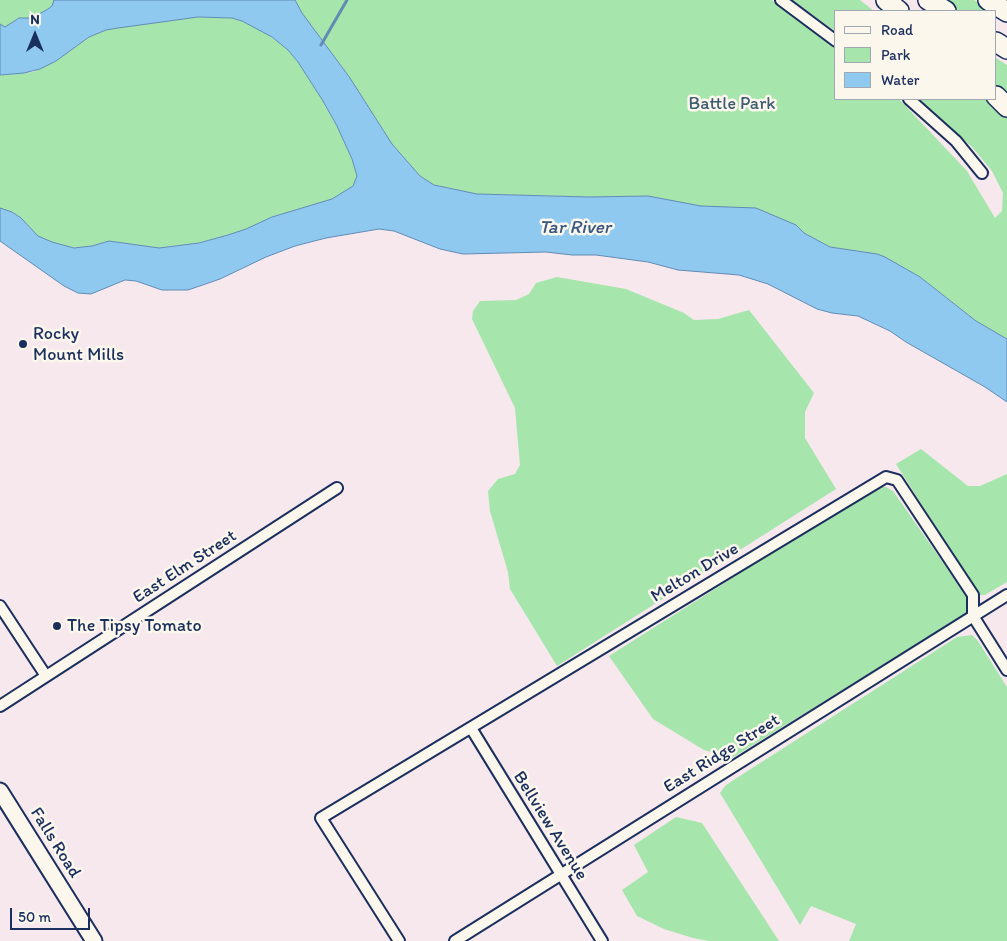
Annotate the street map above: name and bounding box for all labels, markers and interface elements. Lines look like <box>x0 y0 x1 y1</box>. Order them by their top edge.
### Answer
north arrow <box>10 10 60 60</box>
legend <box>834 10 997 100</box>
text: N <box>30 11 40 28</box>
text: Road <box>881 21 913 39</box>
text: Park <box>881 46 911 64</box>
text: Water <box>881 71 919 89</box>
park label: Battle Park <box>689 93 775 115</box>
water label: Tar River <box>539 217 611 239</box>
place label: Rocky Mount Mills <box>33 323 124 366</box>
marker: Rocky Mount Mills <box>17 338 29 350</box>
street label: East Elm Street <box>129 525 241 609</box>
street label: Melton Drive <box>647 538 743 608</box>
place label: The Tipsy Tomato <box>67 615 202 637</box>
marker: The Tipsy Tomato <box>51 620 63 632</box>
street label: East Ridge Street <box>660 710 784 798</box>
street label: Bellview Avenue <box>508 767 592 885</box>
street label: Falls Road <box>25 804 85 882</box>
scale bar <box>12 898 92 930</box>
text: 50 m <box>18 908 51 926</box>

